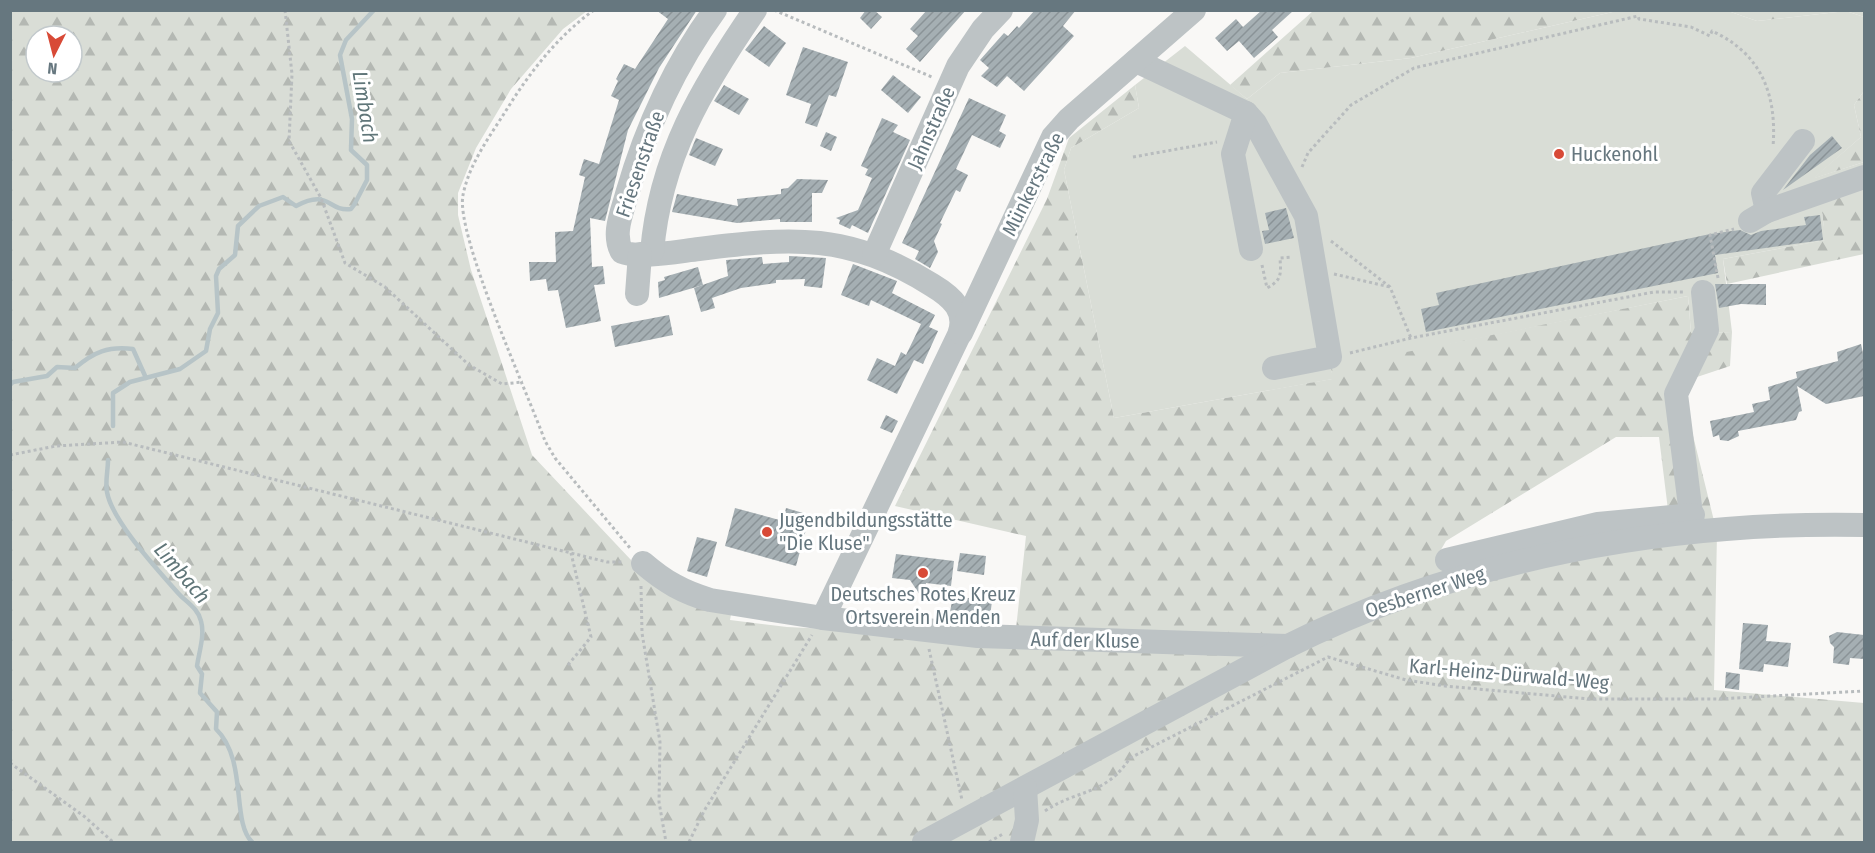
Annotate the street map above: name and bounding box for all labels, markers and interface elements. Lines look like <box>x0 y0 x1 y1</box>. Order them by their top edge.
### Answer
north arrow <box>24 24 84 84</box>
text: N <box>47 58 58 78</box>
water label: Limbach <box>346 69 384 145</box>
street label: Jahnstraße <box>902 83 960 173</box>
street label: Friesenstraße <box>611 108 669 220</box>
street label: Münkerstraße <box>997 128 1069 240</box>
place label: Huckenohl <box>1571 142 1658 166</box>
marker: Huckenohl <box>1552 147 1566 161</box>
place label: Jugendbildungsstätte "Die Kluse" <box>779 508 953 555</box>
marker: Jugendbildungsstätte "Die Kluse" <box>760 525 774 539</box>
water label: Limbach <box>148 537 216 609</box>
street label: Oesberner Weg <box>1362 561 1489 623</box>
marker: Deutsches Rotes Kreuz Ortsverein Menden <box>916 566 930 580</box>
place label: Deutsches Rotes Kreuz Ortsverein Menden <box>831 582 1016 629</box>
street label: Auf der Kluse <box>1030 627 1140 653</box>
street label: Karl-Heinz-Dürwald-Weg <box>1408 653 1611 695</box>

